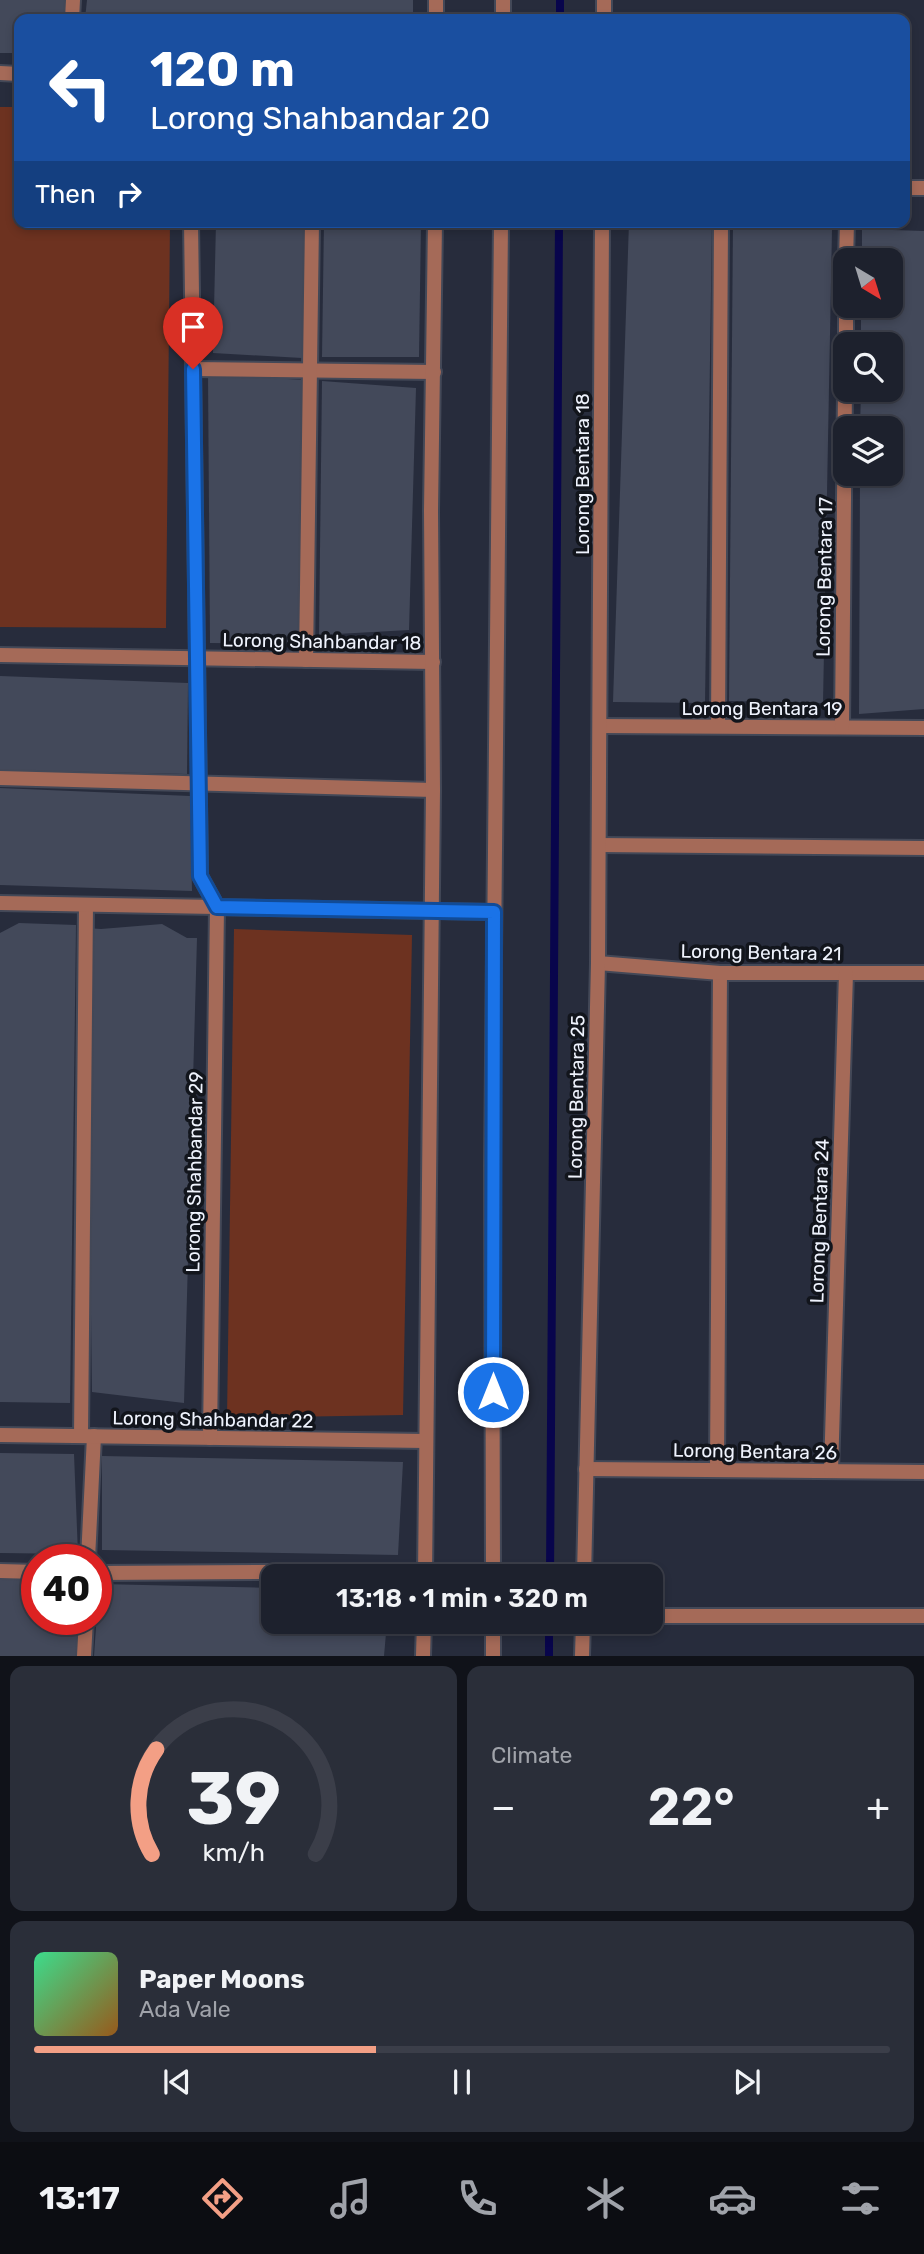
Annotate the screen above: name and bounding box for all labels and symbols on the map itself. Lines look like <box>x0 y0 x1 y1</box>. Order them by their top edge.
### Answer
north arrow <box>833 248 903 318</box>
pin <box>163 297 223 369</box>
street label: Lorong Bentara 18 <box>571 393 594 555</box>
street label: Lorong Bentara 17 <box>812 497 837 657</box>
street label: Lorong Shahbandar 18 <box>222 628 422 655</box>
street label: Lorong Bentara 19 <box>681 697 843 720</box>
street label: Lorong Bentara 21 <box>680 940 842 965</box>
street label: Lorong Bentara 25 <box>564 1015 589 1179</box>
street label: Lorong Shahbandar 29 <box>181 1071 208 1273</box>
street label: Lorong Bentara 24 <box>805 1138 834 1304</box>
position arrow <box>456 1355 530 1429</box>
street label: Lorong Shahbandar 22 <box>112 1406 314 1433</box>
street label: Lorong Bentara 26 <box>673 1439 837 1464</box>
speed limit sign: 40 <box>21 1544 112 1635</box>

